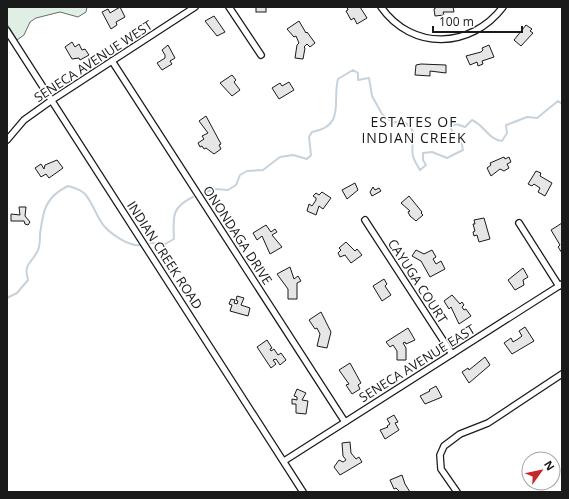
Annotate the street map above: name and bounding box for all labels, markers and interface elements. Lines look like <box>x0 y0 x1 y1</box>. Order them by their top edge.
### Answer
scale bar <box>433 8 522 34</box>
text: 100 m <box>439 13 474 30</box>
street label: SENECA AVENUE WEST <box>30 15 156 106</box>
district label: ESTATES OF INDIAN CREEK <box>361 112 467 147</box>
street label: ONONDAGA DRIVE <box>199 182 277 288</box>
street label: INDIAN CREEK ROAD <box>123 197 207 313</box>
street label: CAYUGA COURT <box>384 235 452 327</box>
street label: SENECA AVENUE EAST <box>355 319 479 406</box>
north arrow <box>521 451 561 491</box>
text: N <box>541 457 559 473</box>

